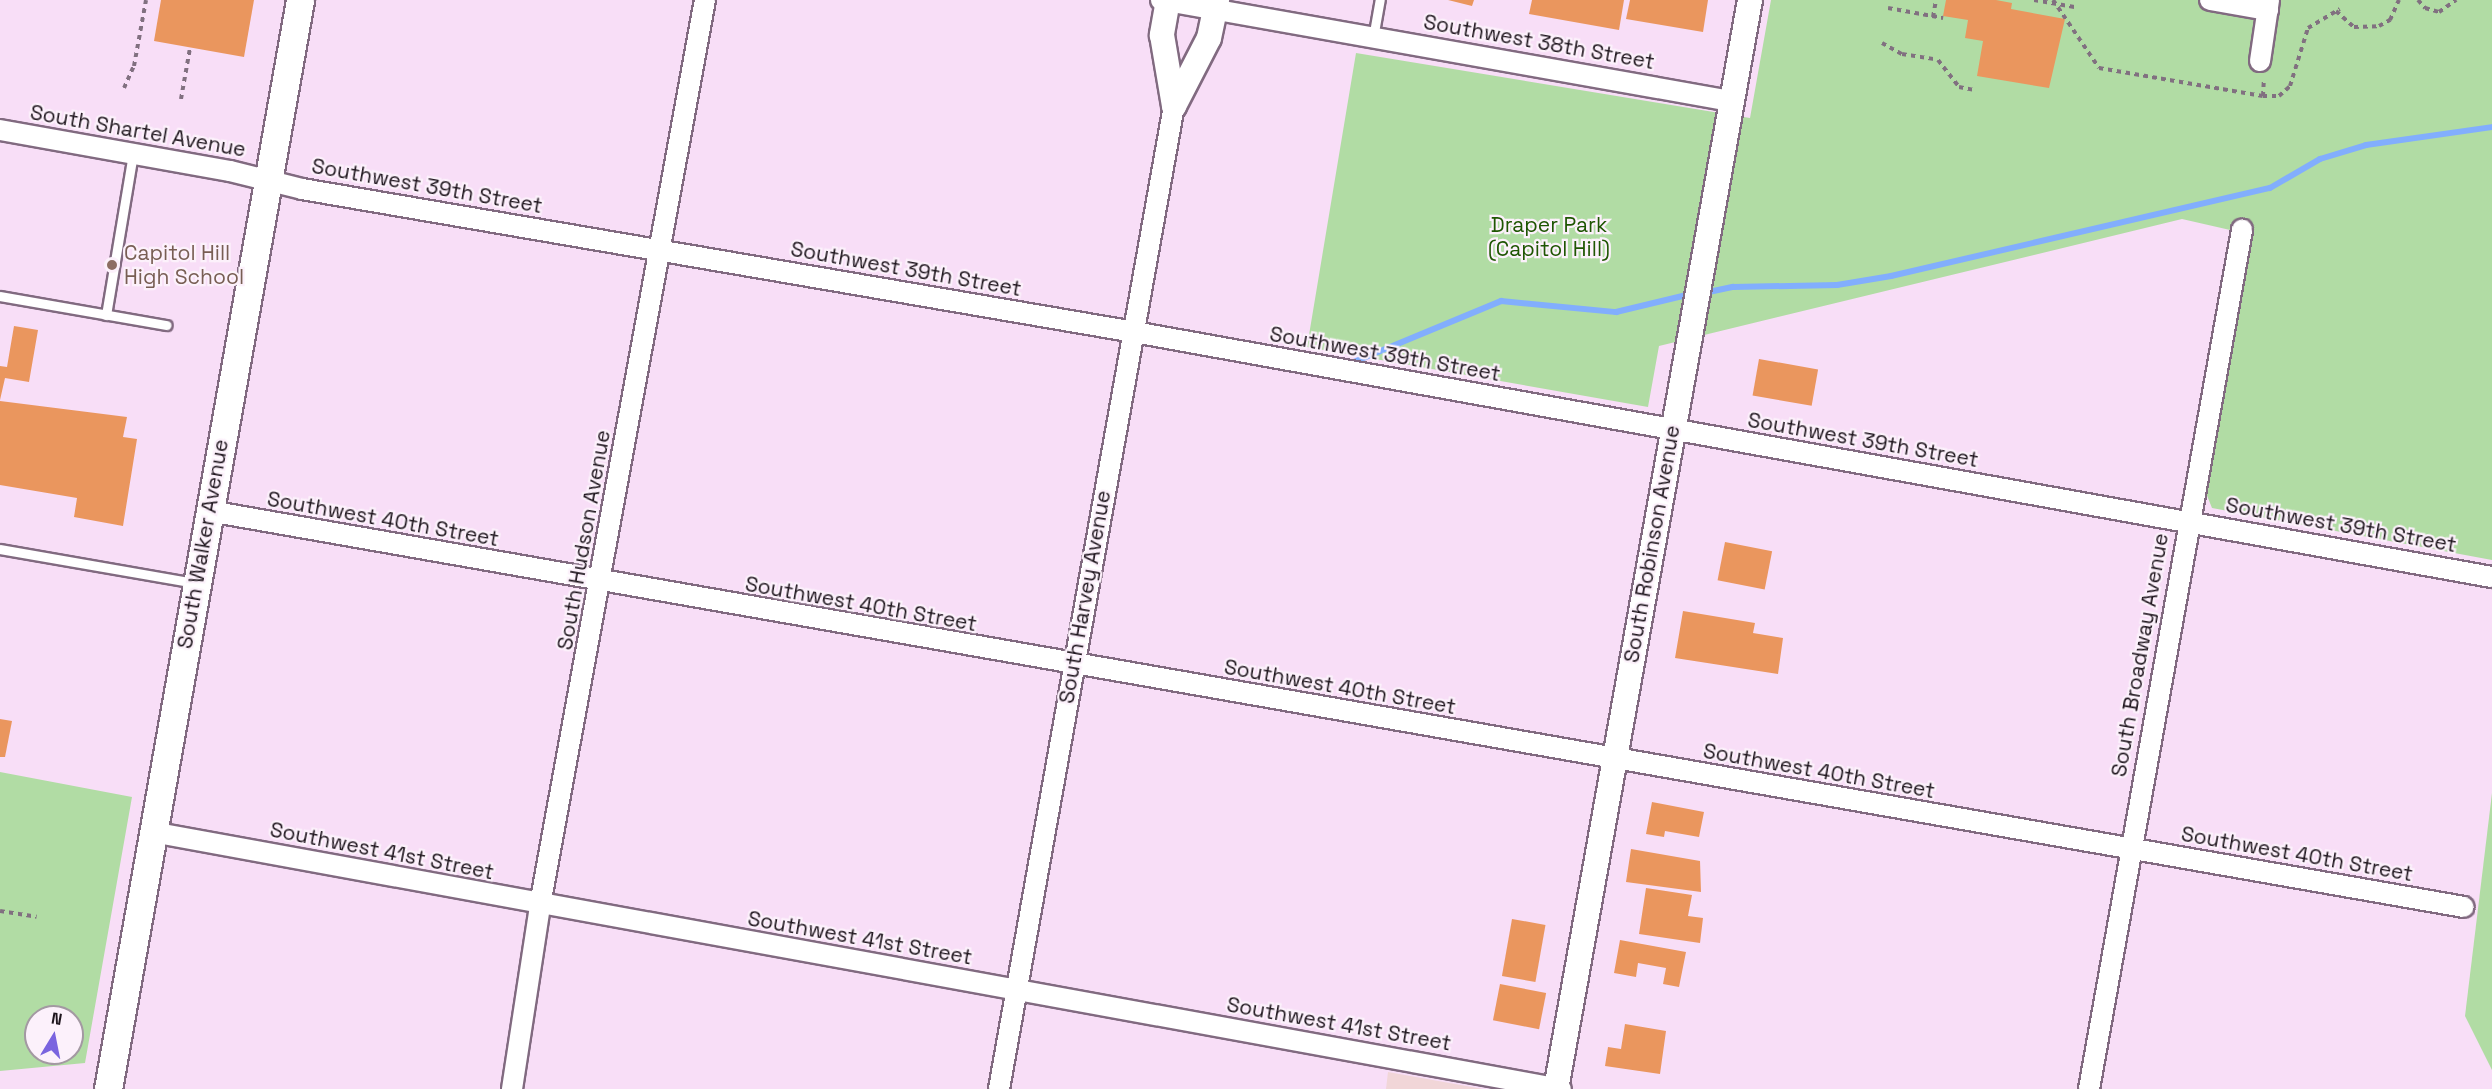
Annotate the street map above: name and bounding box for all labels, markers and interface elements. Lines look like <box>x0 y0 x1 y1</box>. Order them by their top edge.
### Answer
street label: Southwest 38th Street <box>1422 9 1656 75</box>
street label: South Shartel Avenue <box>28 100 248 162</box>
street label: Southwest 39th Street <box>310 153 544 219</box>
park label: Draper Park (Capitol Hill) <box>1488 212 1610 262</box>
street label: Southwest 39th Street <box>789 236 1023 302</box>
place label: Capitol Hill High School <box>124 240 244 290</box>
marker: Capitol Hill High School <box>105 258 119 272</box>
street label: Southwest 39th Street <box>1268 321 1502 387</box>
street label: Southwest 39th Street <box>1746 407 1980 473</box>
street label: South Robinson Avenue <box>1619 423 1685 665</box>
street label: South Hudson Avenue <box>552 428 616 652</box>
street label: South Walker Avenue <box>172 437 234 651</box>
street label: Southwest 40th Street <box>265 486 501 552</box>
street label: South Harvey Avenue <box>1054 488 1116 706</box>
street label: Southwest 39th Street <box>2224 492 2458 558</box>
street label: South Broadway Avenue <box>2106 531 2174 779</box>
street label: Southwest 40th Street <box>743 571 979 637</box>
street label: Southwest 40th Street <box>1222 654 1458 720</box>
street label: Southwest 40th Street <box>1701 738 1937 804</box>
street label: Southwest 41st Street <box>268 817 496 885</box>
street label: Southwest 40th Street <box>2179 821 2415 887</box>
street label: Southwest 41st Street <box>746 906 974 970</box>
street label: Southwest 41st Street <box>1225 992 1453 1056</box>
north arrow <box>24 1005 84 1065</box>
text: N <box>50 1007 64 1030</box>

